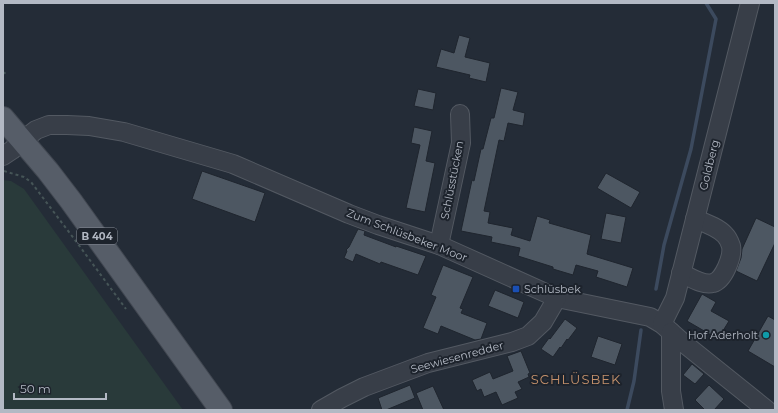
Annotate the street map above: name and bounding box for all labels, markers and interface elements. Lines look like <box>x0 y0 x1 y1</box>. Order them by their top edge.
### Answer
street label: Goldberg <box>696 138 722 192</box>
street label: Schlüsstücken <box>438 139 466 221</box>
street label: Zum Schlüsbeker Moor <box>345 206 469 264</box>
road number: B 404 <box>77 228 117 244</box>
place label: Schlüsbek <box>524 282 581 296</box>
marker: Schlüsbek <box>511 284 521 294</box>
place label: Hof Aderholt <box>688 328 759 342</box>
marker: Hof Aderholt <box>761 330 771 340</box>
street label: Seewiesenredder <box>409 338 505 376</box>
district label: SCHLÜSBEK <box>531 371 621 387</box>
scale bar <box>14 375 106 401</box>
text: 50 m <box>20 381 51 396</box>

